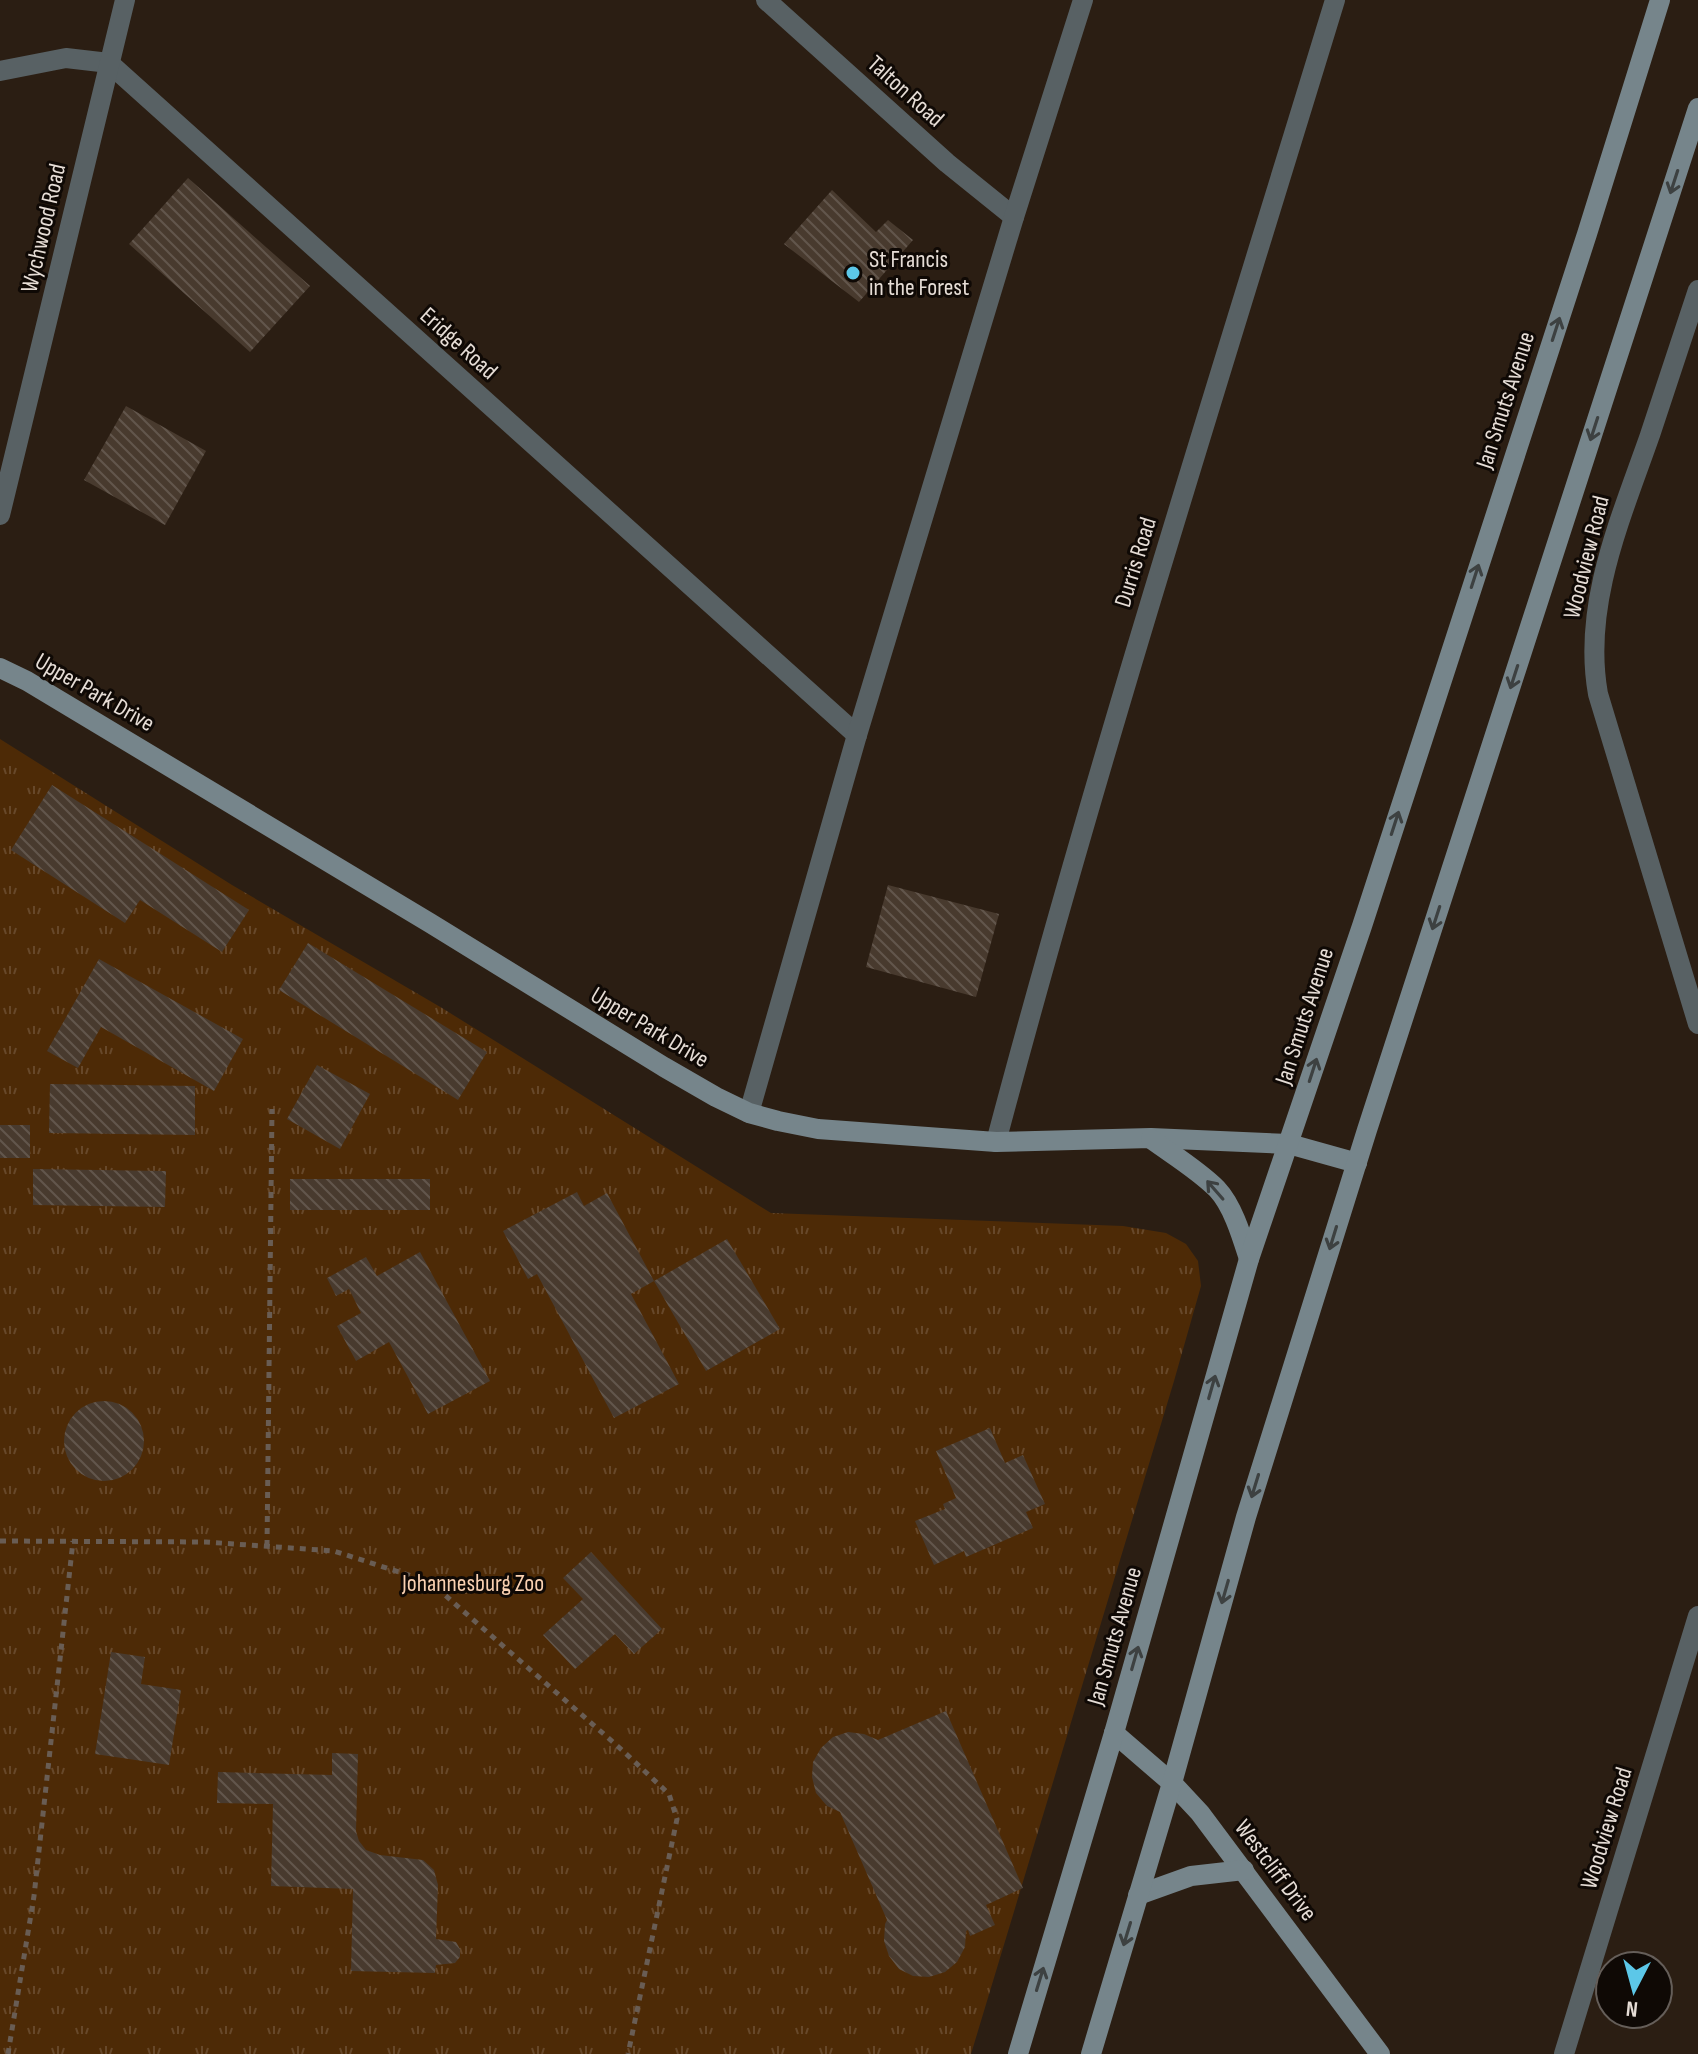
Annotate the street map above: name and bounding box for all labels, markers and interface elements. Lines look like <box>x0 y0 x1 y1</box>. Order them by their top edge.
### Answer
street label: Talton Road <box>861 49 950 133</box>
street label: Wychwood Road <box>15 161 72 295</box>
one-way arrow <box>1665 169 1680 194</box>
place label: St Francis in the Forest <box>869 245 969 302</box>
marker: St Francis in the Forest <box>844 264 862 282</box>
street label: Eridge Road <box>414 301 503 386</box>
one-way arrow <box>1549 316 1564 342</box>
street label: Jan Smuts Avenue <box>1469 328 1541 473</box>
one-way arrow <box>1585 417 1600 442</box>
street label: Woodview Road <box>1557 493 1616 622</box>
street label: Durris Road <box>1108 514 1163 611</box>
one-way arrow <box>1469 564 1484 589</box>
street label: Upper Park Drive <box>30 647 160 738</box>
one-way arrow <box>1506 664 1521 689</box>
one-way arrow <box>1388 811 1403 837</box>
one-way arrow <box>1428 905 1443 930</box>
street label: Jan Smuts Avenue <box>1268 944 1340 1089</box>
street label: Upper Park Drive <box>585 981 714 1074</box>
one-way arrow <box>1307 1058 1322 1083</box>
one-way arrow <box>1206 1180 1224 1200</box>
one-way arrow <box>1325 1224 1340 1250</box>
one-way arrow <box>1205 1374 1220 1400</box>
one-way arrow <box>1247 1473 1262 1498</box>
street label: Jan Smuts Avenue <box>1081 1564 1148 1709</box>
park label: Johannesburg Zoo <box>401 1569 544 1598</box>
one-way arrow <box>1217 1578 1232 1604</box>
one-way arrow <box>1128 1645 1143 1671</box>
street label: Woodview Road <box>1574 1764 1639 1893</box>
street label: Westcliff Drive <box>1228 1814 1323 1927</box>
one-way arrow <box>1119 1921 1133 1946</box>
north arrow <box>1594 1950 1674 2030</box>
one-way arrow <box>1033 1967 1048 1993</box>
text: N <box>1625 1994 1639 2022</box>

